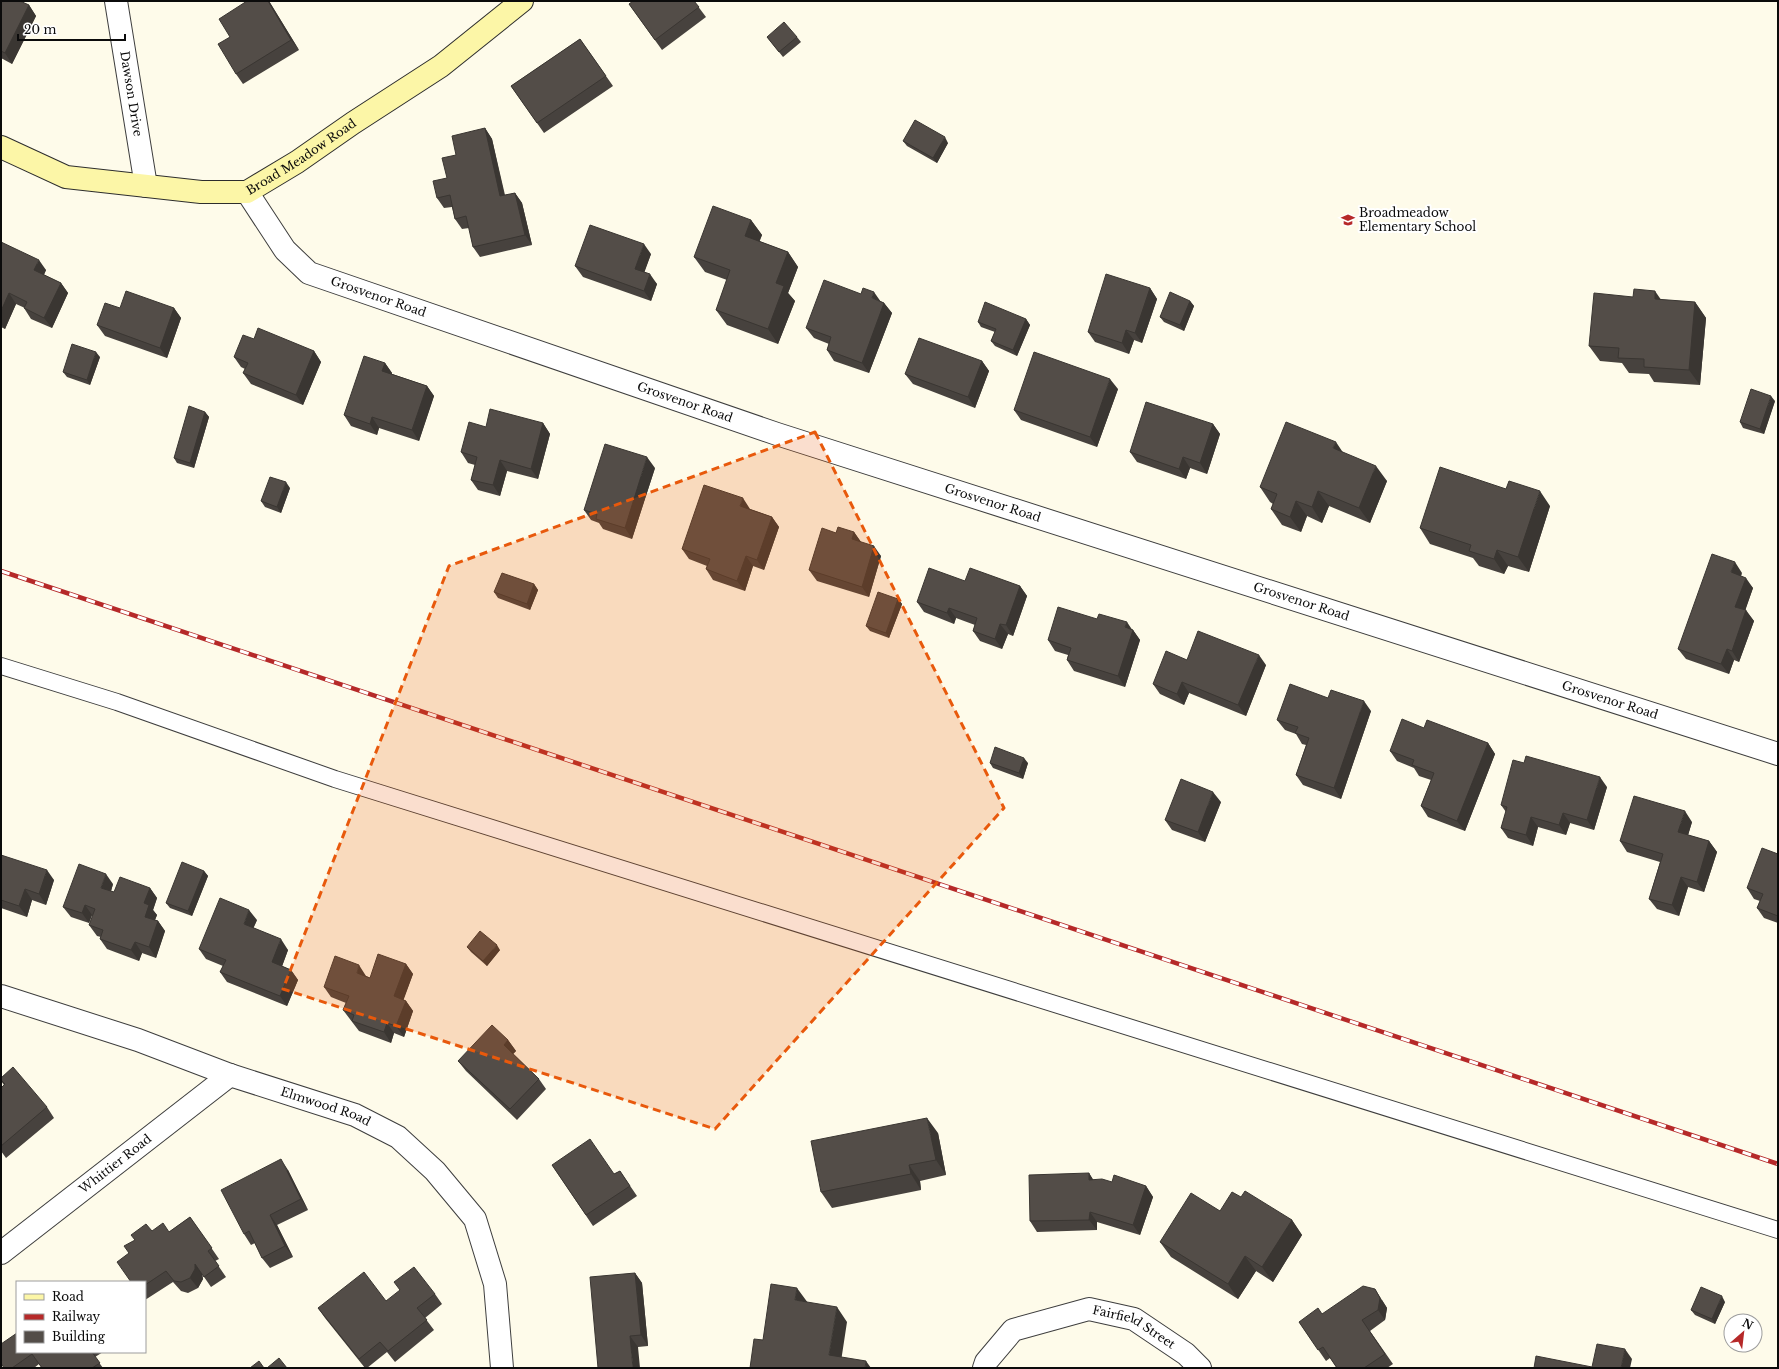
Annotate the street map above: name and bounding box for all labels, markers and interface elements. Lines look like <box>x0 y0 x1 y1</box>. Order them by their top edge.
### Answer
scale bar <box>18 16 125 42</box>
text: 20 m <box>24 22 56 37</box>
street label: Dawson Drive <box>117 50 146 138</box>
street label: Broad Meadow Road <box>243 115 359 198</box>
place label: Broadmeadow Elementary School <box>1359 205 1476 234</box>
school or university icon: Broadmeadow Elementary School <box>1340 212 1356 228</box>
street label: Grosvenor Road <box>329 273 428 320</box>
street label: Grosvenor Road <box>635 378 735 425</box>
street label: Grosvenor Road <box>943 480 1043 525</box>
street label: Grosvenor Road <box>1252 579 1352 624</box>
street label: Grosvenor Road <box>1560 677 1660 722</box>
street label: Elmwood Road <box>279 1084 374 1129</box>
street label: Whittier Road <box>75 1131 154 1197</box>
legend <box>16 1281 146 1353</box>
text: Road <box>52 1289 84 1304</box>
street label: Fairfield Street <box>1091 1302 1179 1352</box>
text: Railway <box>52 1309 101 1324</box>
north arrow <box>1723 1313 1763 1353</box>
text: N <box>1740 1316 1756 1333</box>
text: Building <box>52 1329 106 1344</box>

